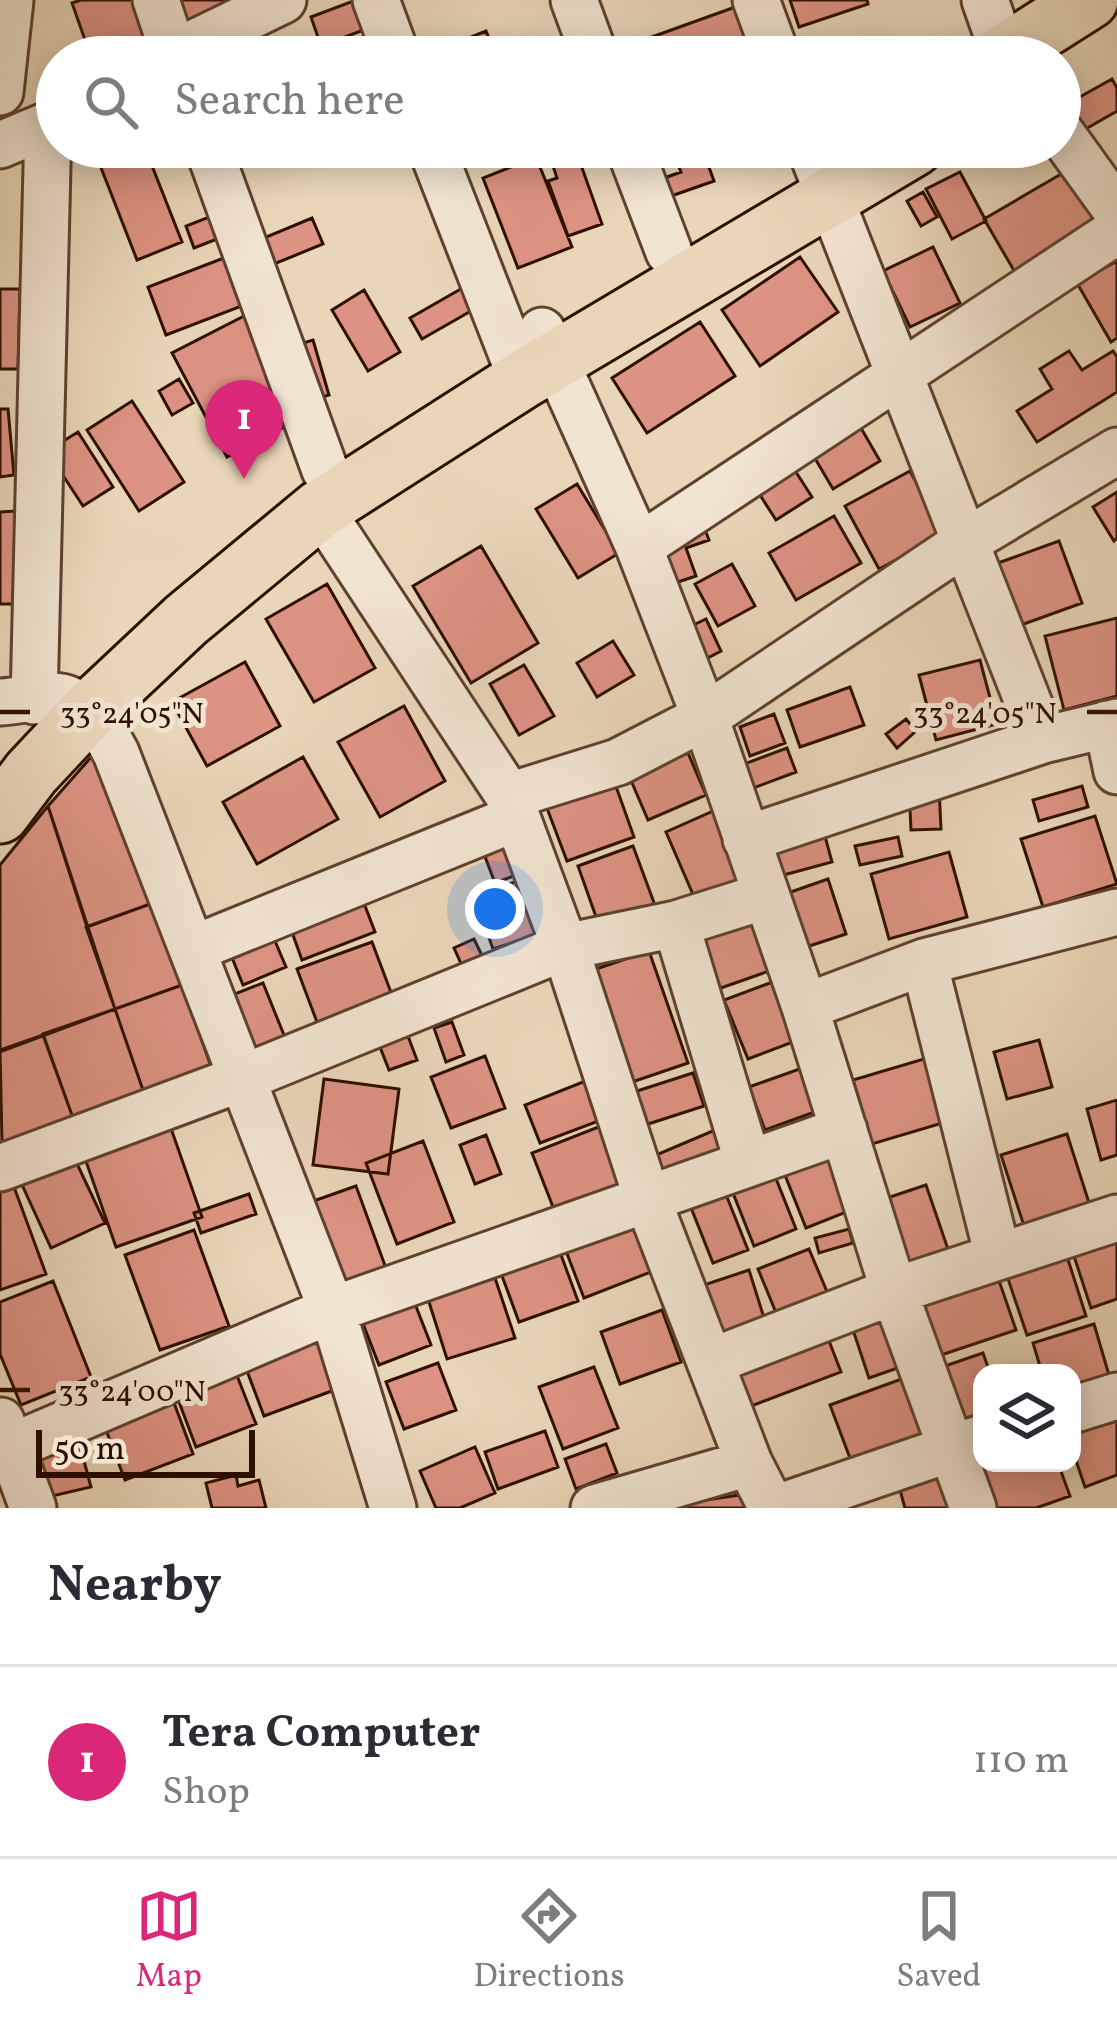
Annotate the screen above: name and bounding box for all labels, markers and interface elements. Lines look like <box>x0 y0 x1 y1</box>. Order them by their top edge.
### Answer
search box <box>36 36 1081 168</box>
icon: search <box>78 69 144 135</box>
text: Search here <box>174 71 405 134</box>
pin: 1 <box>205 380 283 479</box>
text: 33°24'05"N <box>60 694 204 736</box>
text: 33°24'05"N <box>913 694 1057 736</box>
your location <box>465 879 525 939</box>
map controls <box>973 1364 1081 1472</box>
button: layers <box>973 1364 1081 1472</box>
text: 33°24'00"N <box>58 1372 206 1414</box>
scale bar <box>36 1424 255 1477</box>
text: 50 m <box>54 1428 125 1474</box>
text: Nearby <box>48 1551 222 1622</box>
text: Tera Computer <box>162 1703 480 1766</box>
text: 1 <box>79 1735 95 1789</box>
text: 110 m <box>973 1735 1069 1789</box>
text: Shop <box>162 1766 250 1820</box>
tab: Map <box>136 1883 202 2001</box>
tab: Directions <box>473 1883 625 2001</box>
tab: Saved <box>896 1883 981 2001</box>

